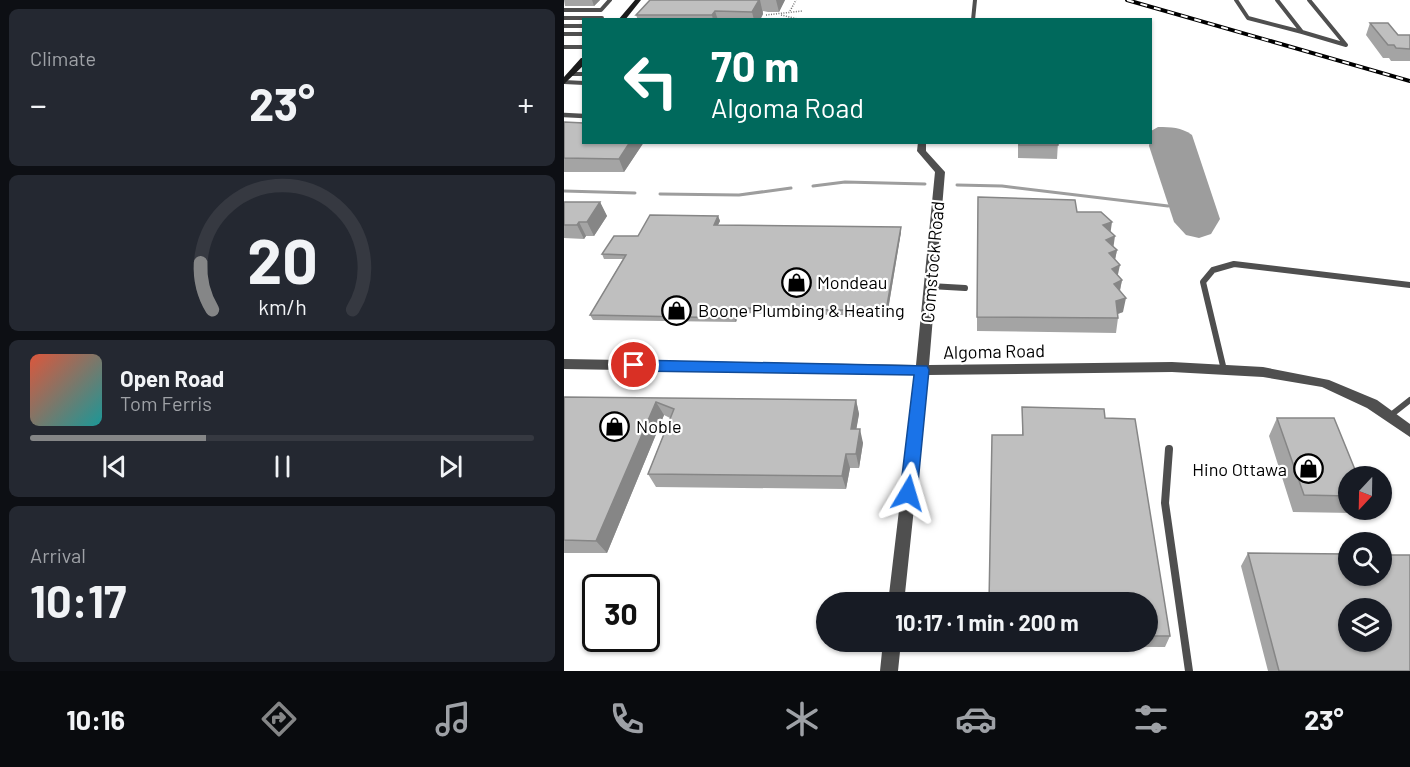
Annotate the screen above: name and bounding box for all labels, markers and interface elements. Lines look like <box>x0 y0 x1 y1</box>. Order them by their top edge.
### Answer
text: 70 m <box>711 40 799 90</box>
icon: left <box>612 42 690 120</box>
text: Climate <box>30 46 96 70</box>
text: 23° <box>249 76 315 130</box>
text: − <box>30 84 47 124</box>
text: + <box>517 84 534 124</box>
text: Algoma Road <box>711 91 864 123</box>
street label: Comstock Road <box>916 200 948 324</box>
text: 20 <box>247 222 317 296</box>
shop icon: Mondeau <box>780 266 812 298</box>
place label: Mondeau <box>817 271 887 293</box>
text: km/h <box>258 294 306 319</box>
shop icon: Boone Plumbing & Heating <box>661 294 693 326</box>
place label: Boone Plumbing & Heating <box>698 299 905 321</box>
pin <box>608 339 659 390</box>
street label: Algoma Road <box>943 339 1045 363</box>
icon: arrive <box>617 348 650 381</box>
text: Open Road <box>120 365 224 391</box>
text: Tom Ferris <box>120 391 212 415</box>
shop icon: Noble <box>599 410 631 442</box>
place label: Noble <box>636 415 682 437</box>
icon: previous <box>98 450 131 483</box>
icon: pause <box>266 450 299 483</box>
icon: next <box>434 450 467 483</box>
shop icon: Hino Ottawa <box>1292 453 1324 485</box>
place label: Hino Ottawa <box>1192 458 1287 480</box>
position arrow <box>876 461 940 525</box>
north arrow <box>1338 466 1392 520</box>
map controls <box>1338 466 1392 652</box>
button: search <box>1338 532 1392 586</box>
text: Arrival <box>30 543 86 567</box>
text: 10:17 <box>30 573 126 627</box>
speed limit sign: 30 <box>582 574 660 652</box>
button: layers <box>1338 598 1392 652</box>
text: 10:17 · 1 min · 200 m <box>895 609 1079 635</box>
icon: directions <box>258 698 300 740</box>
icon: music <box>432 698 474 740</box>
icon: phone <box>606 698 648 740</box>
icon: climate <box>781 698 823 740</box>
icon: car <box>955 698 997 740</box>
icon: filters <box>1130 698 1172 740</box>
text: 10:16 <box>66 703 125 735</box>
text: 23° <box>1304 703 1344 735</box>

